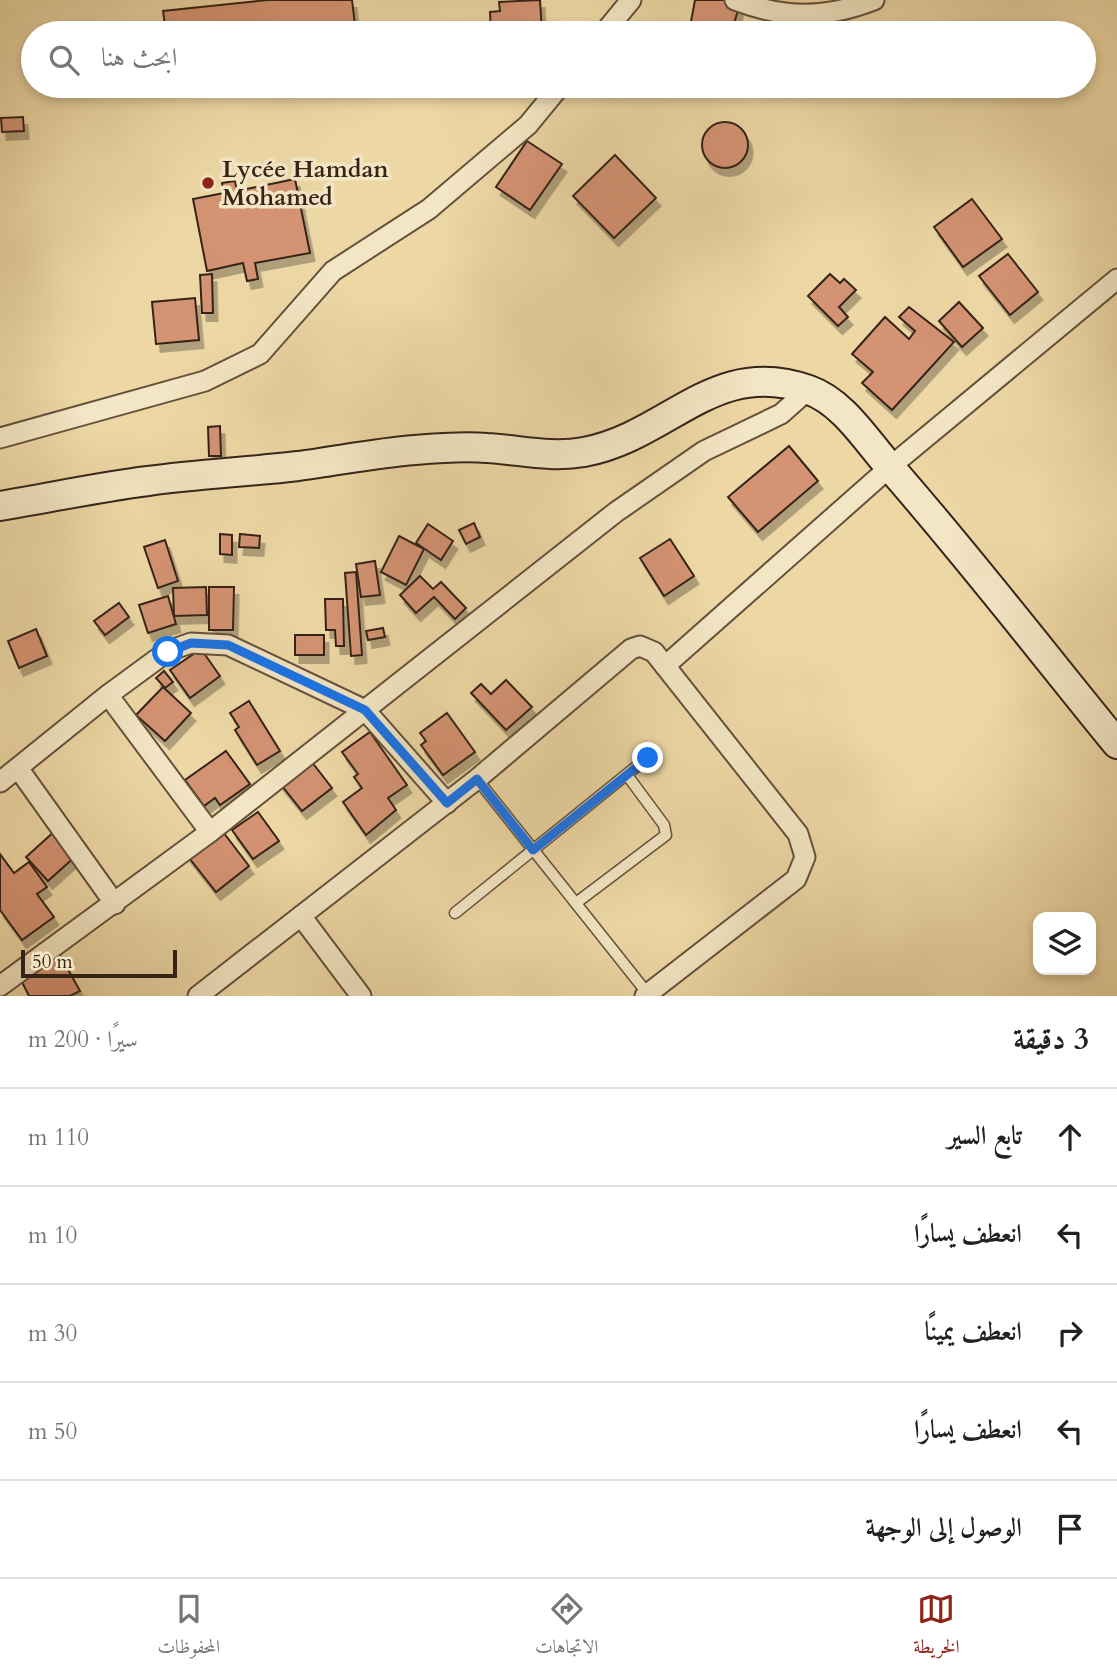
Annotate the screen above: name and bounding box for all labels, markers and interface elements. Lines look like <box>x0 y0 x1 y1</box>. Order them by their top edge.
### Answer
search box <box>21 21 1096 98</box>
text: ابحث هنا <box>101 40 177 75</box>
icon: search <box>45 41 83 79</box>
place label: Lycée Hamdan Mohamed <box>222 153 389 214</box>
marker: Lycée Hamdan Mohamed <box>200 175 216 191</box>
route start <box>152 636 183 667</box>
route end <box>632 742 663 773</box>
map controls <box>1033 912 1096 975</box>
button: layers <box>1033 912 1096 975</box>
scale bar <box>21 947 177 979</box>
text: 50 m <box>32 949 73 975</box>
text: 3 دقيقة <box>1013 1019 1089 1060</box>
text: سيرًا · 200 m <box>28 1024 138 1055</box>
text: تابع السير <box>947 1118 1022 1153</box>
icon: ahead <box>1051 1118 1089 1156</box>
text: 110 m <box>28 1122 89 1153</box>
text: انعطف يسارًا <box>914 1216 1022 1251</box>
icon: left <box>1051 1216 1089 1254</box>
text: 10 m <box>28 1220 77 1251</box>
text: انعطف يمينًا <box>924 1314 1022 1349</box>
icon: right <box>1051 1314 1089 1352</box>
text: 30 m <box>28 1318 77 1349</box>
text: انعطف يسارًا <box>914 1412 1022 1447</box>
icon: left <box>1051 1412 1089 1450</box>
text: 50 m <box>28 1416 77 1447</box>
text: الوصول إلى الوجهة <box>866 1510 1022 1545</box>
icon: arrive <box>1051 1510 1089 1548</box>
tab: المحفوظات <box>157 1590 220 1665</box>
tab: الاتجاهات <box>535 1590 598 1665</box>
tab: الخريطة <box>913 1590 960 1665</box>

